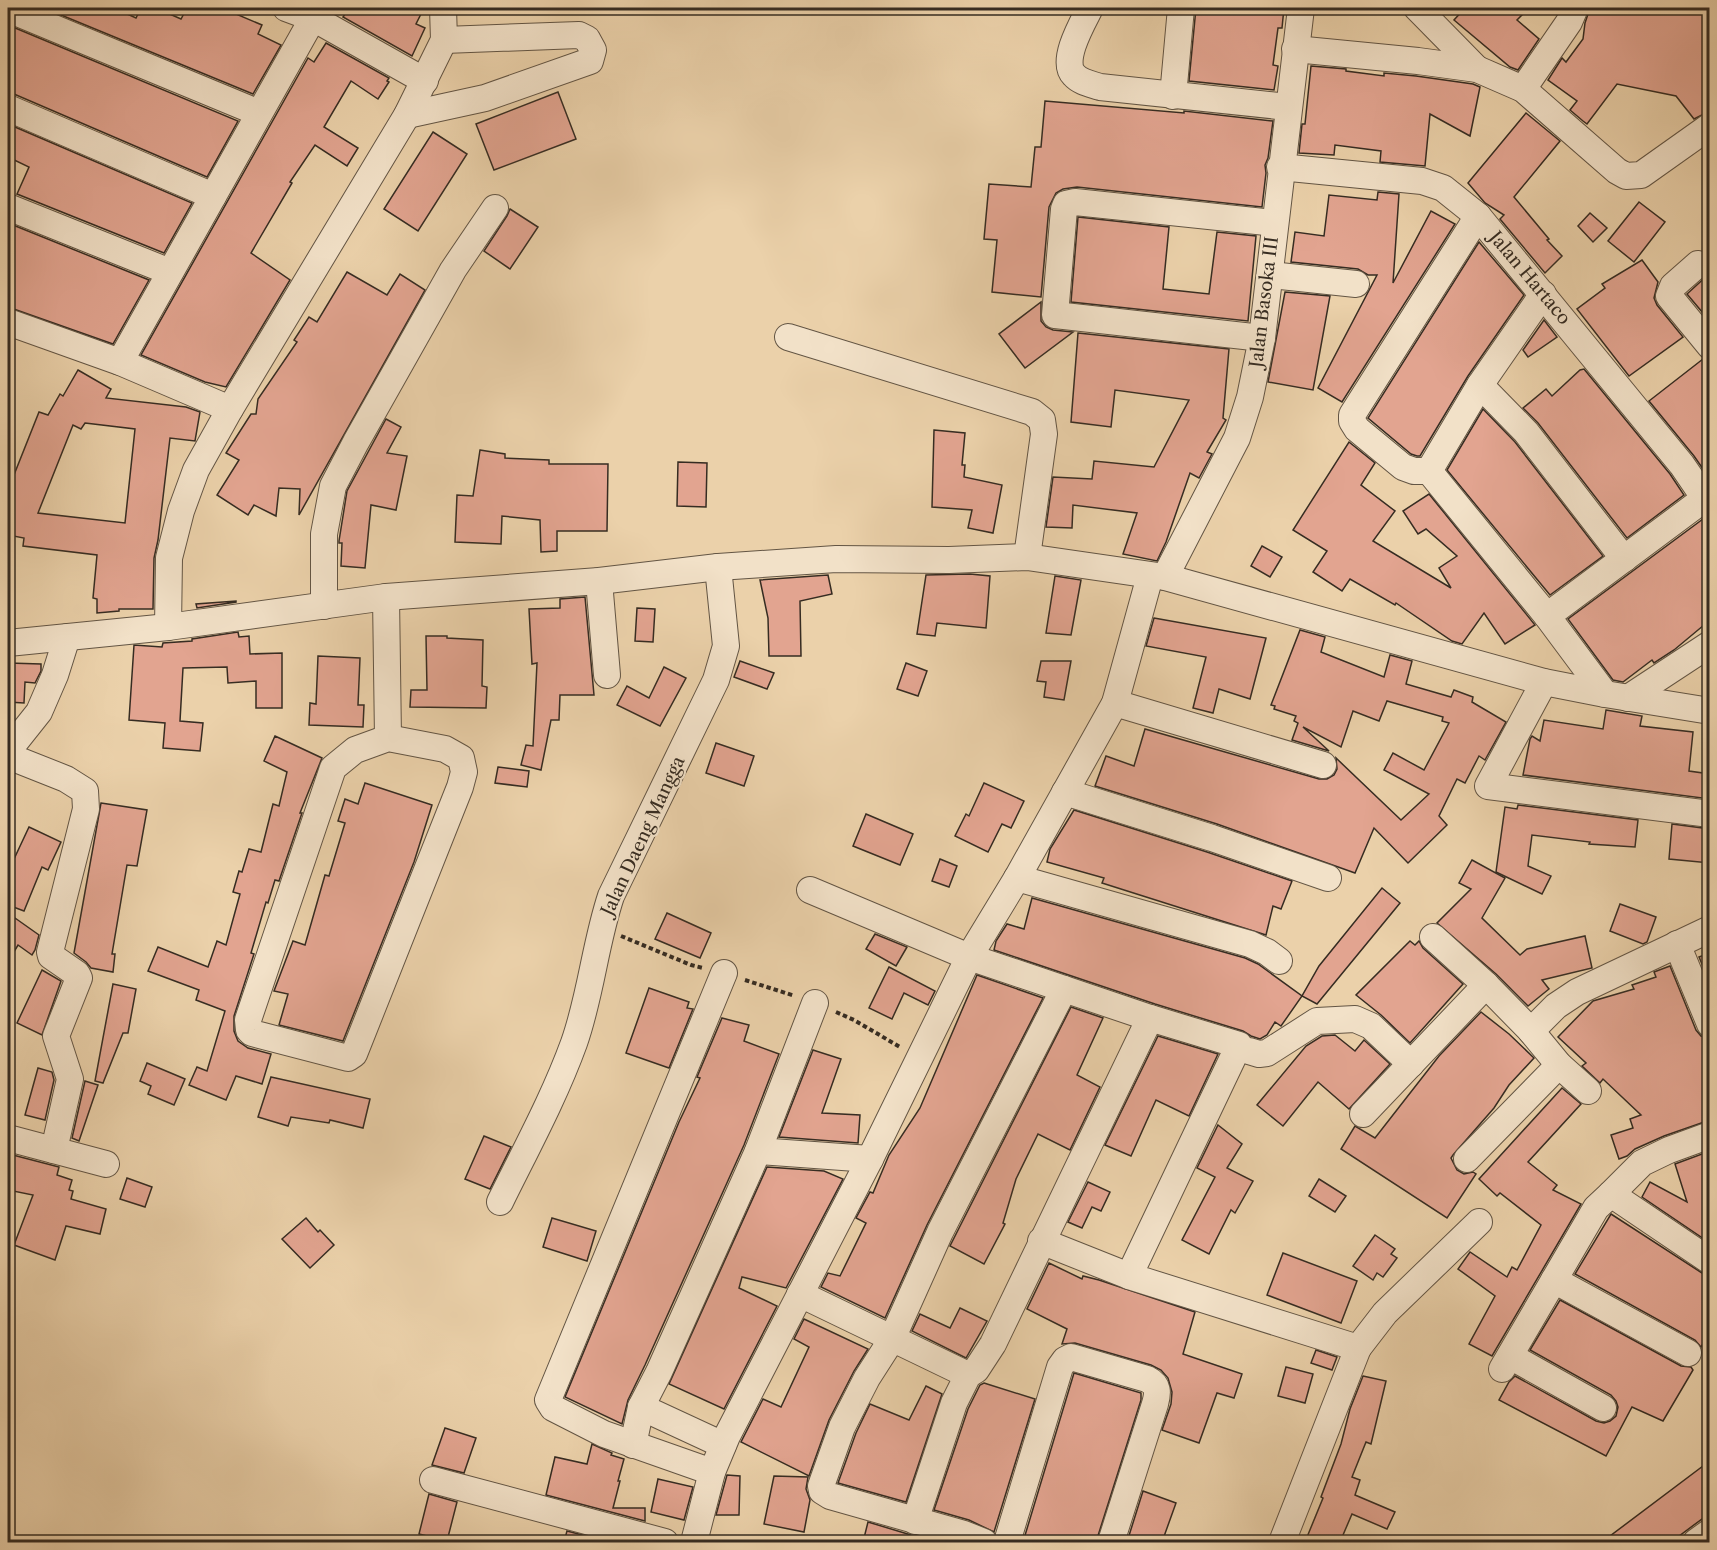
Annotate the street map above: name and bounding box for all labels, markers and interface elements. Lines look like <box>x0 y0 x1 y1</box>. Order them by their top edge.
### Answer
street label: Jalan Hartaco <box>1483 224 1575 329</box>
street label: Jalan Basoka III <box>1245 235 1283 372</box>
street label: Jalan Daeng Mangga <box>595 752 690 922</box>

